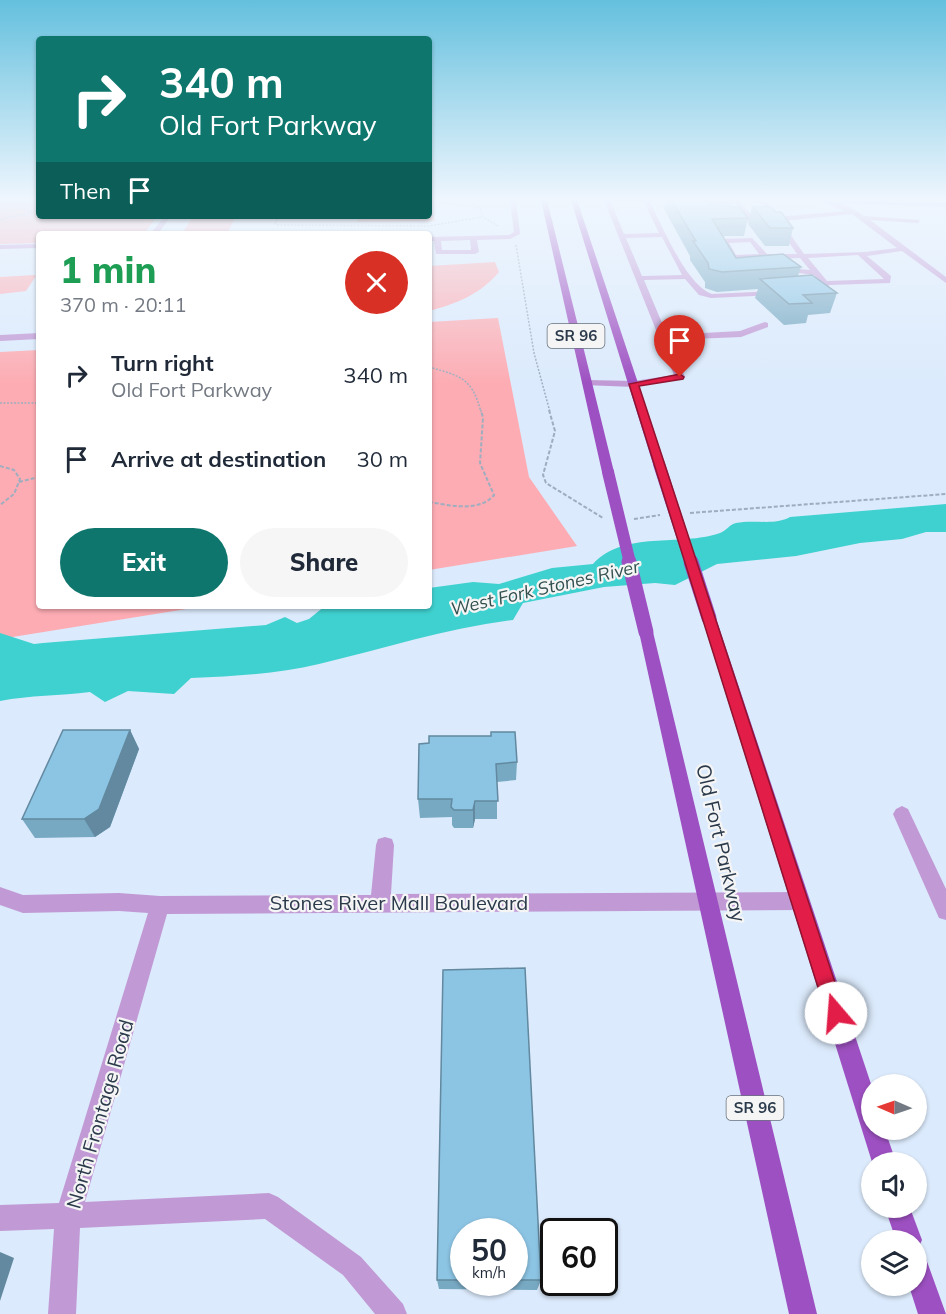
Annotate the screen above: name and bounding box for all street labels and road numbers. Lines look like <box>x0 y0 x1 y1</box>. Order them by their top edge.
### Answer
road number: SR 96 <box>548 324 604 348</box>
street label: Old Fort Parkway <box>691 762 752 925</box>
street label: Stones River Mall Boulevard <box>270 890 528 915</box>
street label: North Frontage Road <box>61 1016 138 1211</box>
road number: SR 96 <box>726 1096 783 1120</box>

